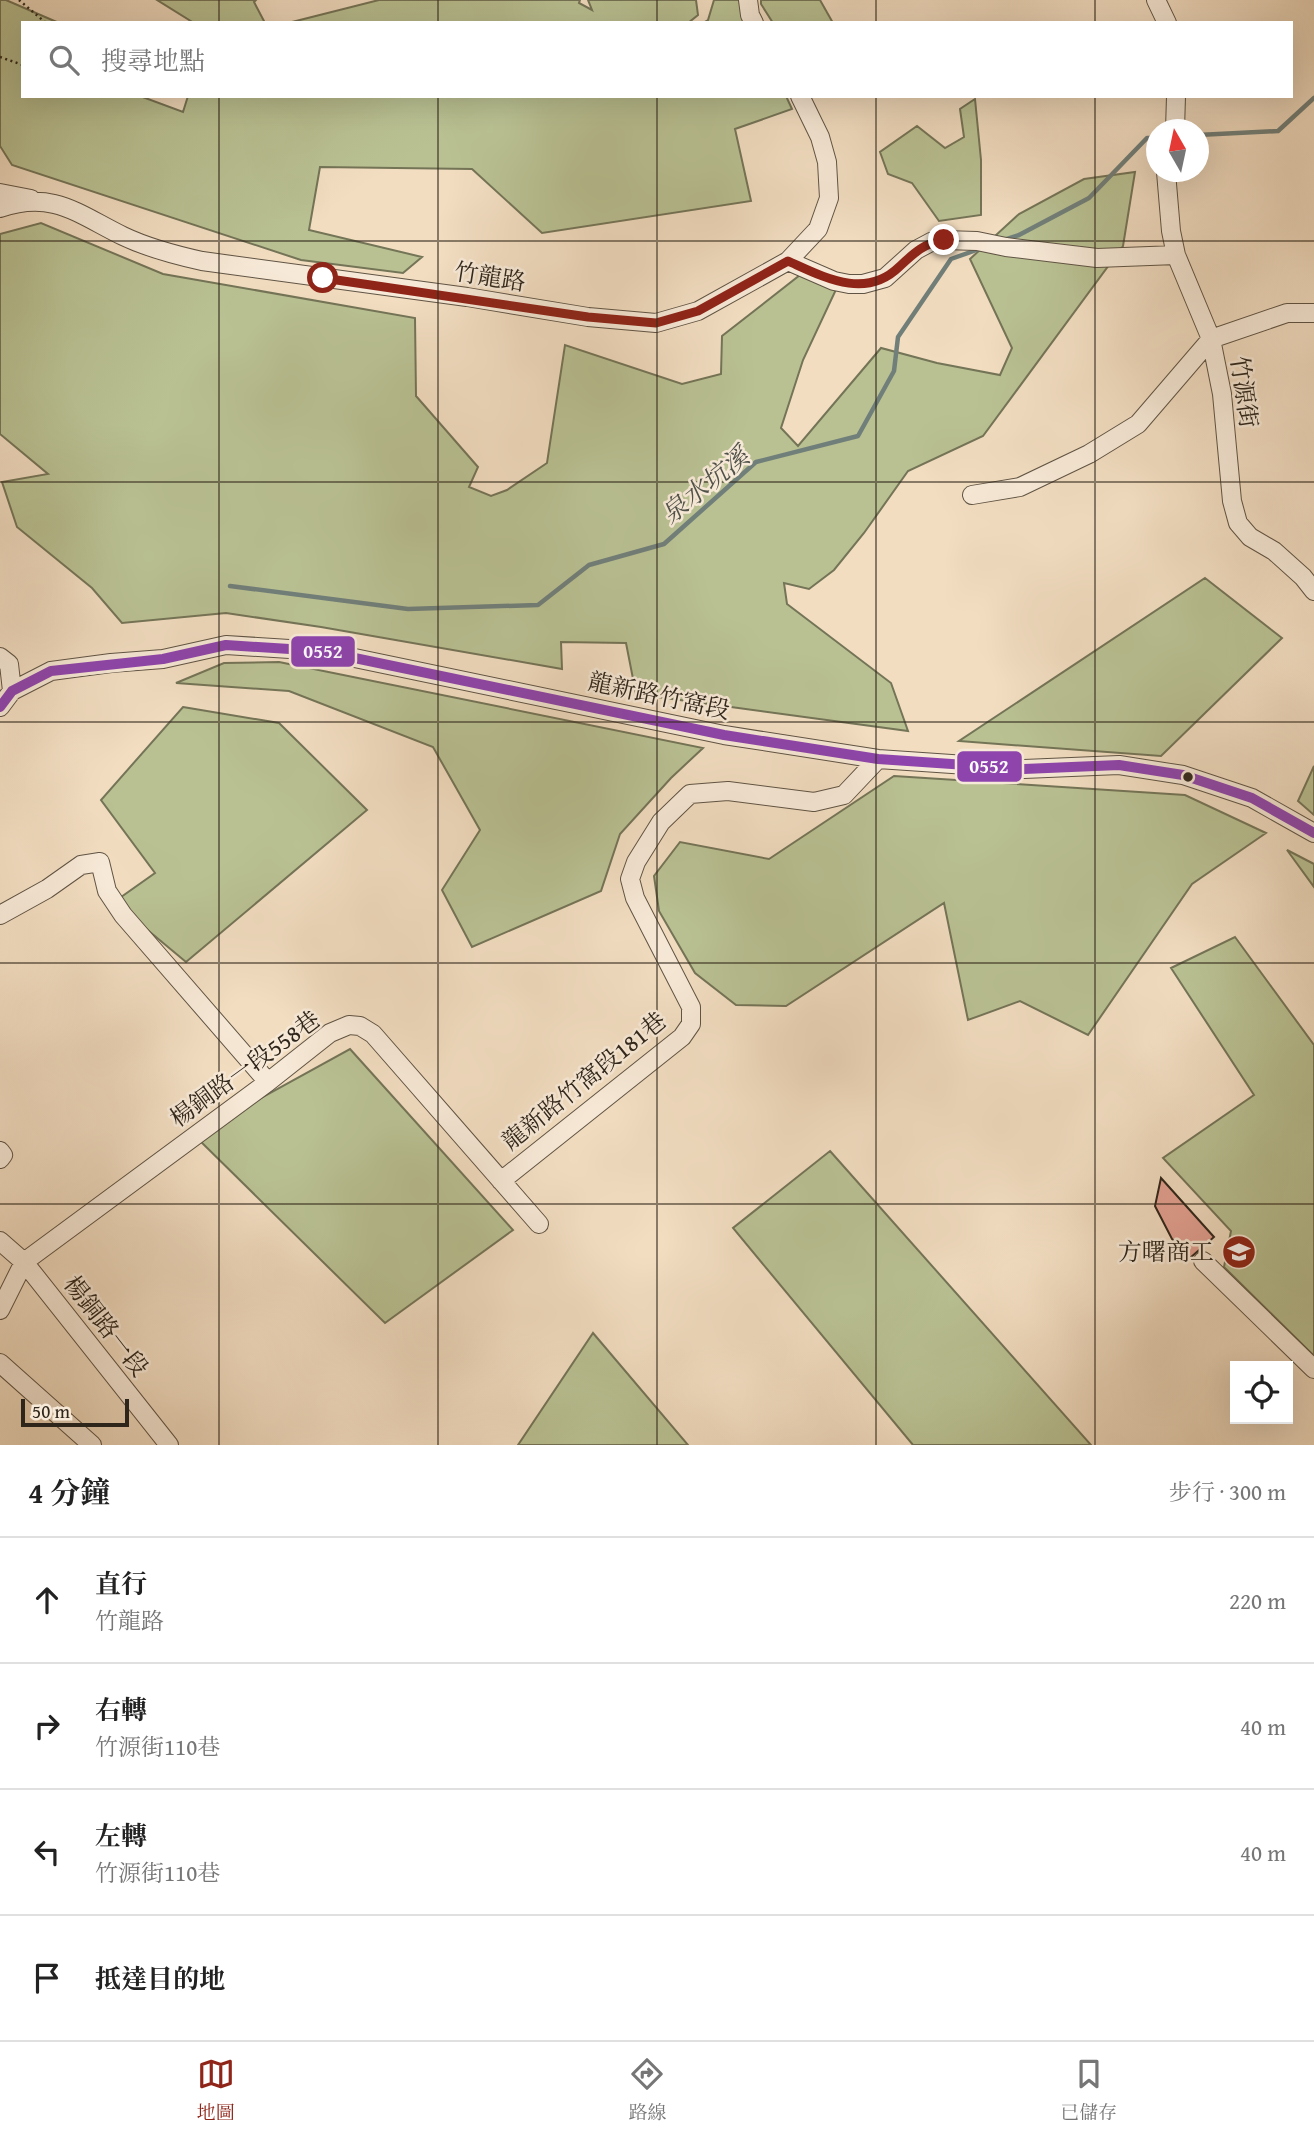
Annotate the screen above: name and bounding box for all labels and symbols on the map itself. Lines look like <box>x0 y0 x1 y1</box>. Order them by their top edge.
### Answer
north arrow <box>1146 119 1209 182</box>
route end <box>928 224 959 255</box>
street label: 竹龍路 <box>452 254 528 299</box>
route start <box>307 262 338 293</box>
street label: 竹源街 <box>1222 354 1267 430</box>
water label: 泉水坑溪 <box>652 435 760 532</box>
line badge: 0552 <box>290 635 356 668</box>
text: 0552 <box>303 637 343 665</box>
street label: 龍新路竹窩段 <box>585 663 733 728</box>
line badge: 0552 <box>956 750 1023 783</box>
text: 0552 <box>969 752 1009 780</box>
unlabelled marker <box>1181 770 1195 784</box>
street label: 楊銅路一段558巷 <box>162 1002 327 1135</box>
street label: 龍新路竹窩段181巷 <box>494 1003 673 1158</box>
school or university icon: 方曙商工 <box>1220 1233 1258 1271</box>
place label: 方曙商工 <box>1118 1234 1214 1269</box>
street label: 楊銅路一段 <box>56 1268 157 1384</box>
scale bar <box>21 1396 130 1428</box>

